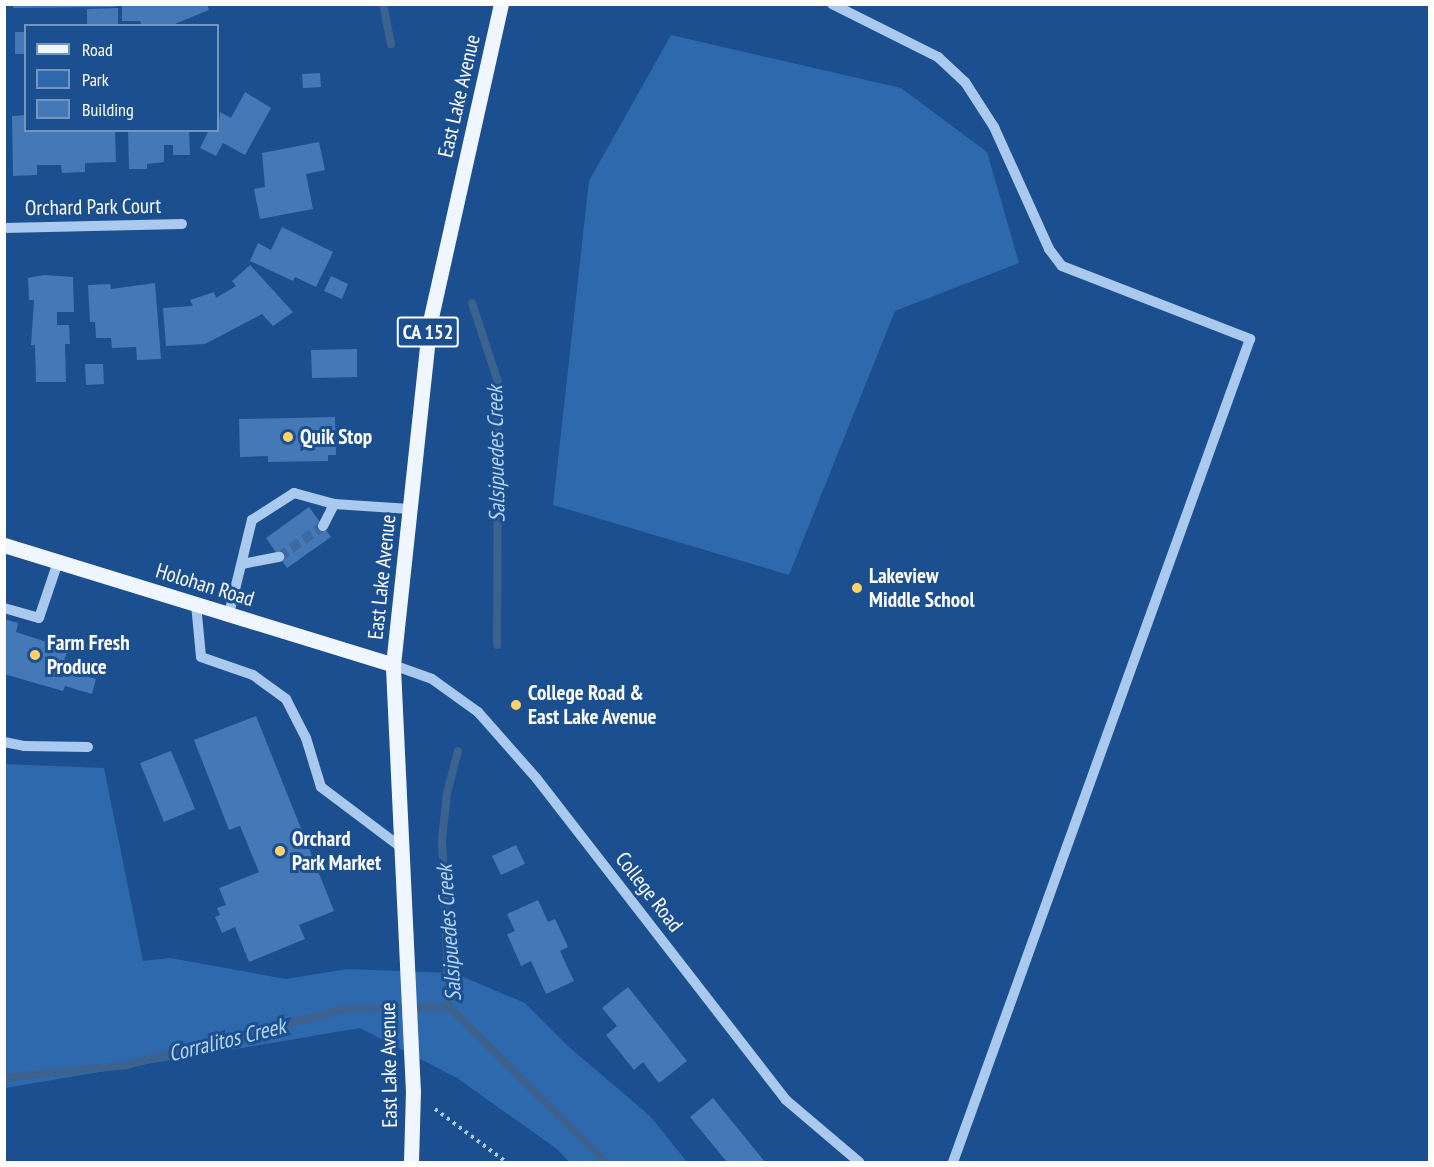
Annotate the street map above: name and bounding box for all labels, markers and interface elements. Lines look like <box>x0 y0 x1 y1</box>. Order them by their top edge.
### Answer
legend <box>24 24 219 132</box>
street label: East Lake Avenue <box>433 32 485 160</box>
text: Road <box>82 38 113 61</box>
text: Park <box>82 68 109 91</box>
text: Building <box>82 98 134 121</box>
street label: Orchard Park Court <box>24 193 162 221</box>
road number: CA 152 <box>395 315 461 349</box>
water label: Salsipuedes Creek <box>482 385 510 523</box>
place label: Quik Stop <box>300 424 373 450</box>
marker: Quik Stop <box>281 430 295 444</box>
street label: East Lake Avenue <box>363 513 401 641</box>
street label: Holohan Road <box>153 558 257 612</box>
place label: Lakeview Middle School <box>869 563 975 613</box>
marker: Lakeview Middle School <box>850 581 864 595</box>
place label: Farm Fresh Produce <box>47 630 130 680</box>
marker: Farm Fresh Produce <box>28 648 42 662</box>
place label: College Road & East Lake Avenue <box>528 680 657 730</box>
marker: College Road & East Lake Avenue <box>509 698 523 712</box>
place label: Orchard Park Market <box>292 826 382 876</box>
marker: Orchard Park Market <box>273 844 287 858</box>
street label: College Road <box>610 847 688 937</box>
water label: Salsipuedes Creek <box>431 864 467 1002</box>
street label: East Lake Avenue <box>375 1002 403 1128</box>
water label: Corralitos Creek <box>166 1013 288 1067</box>

